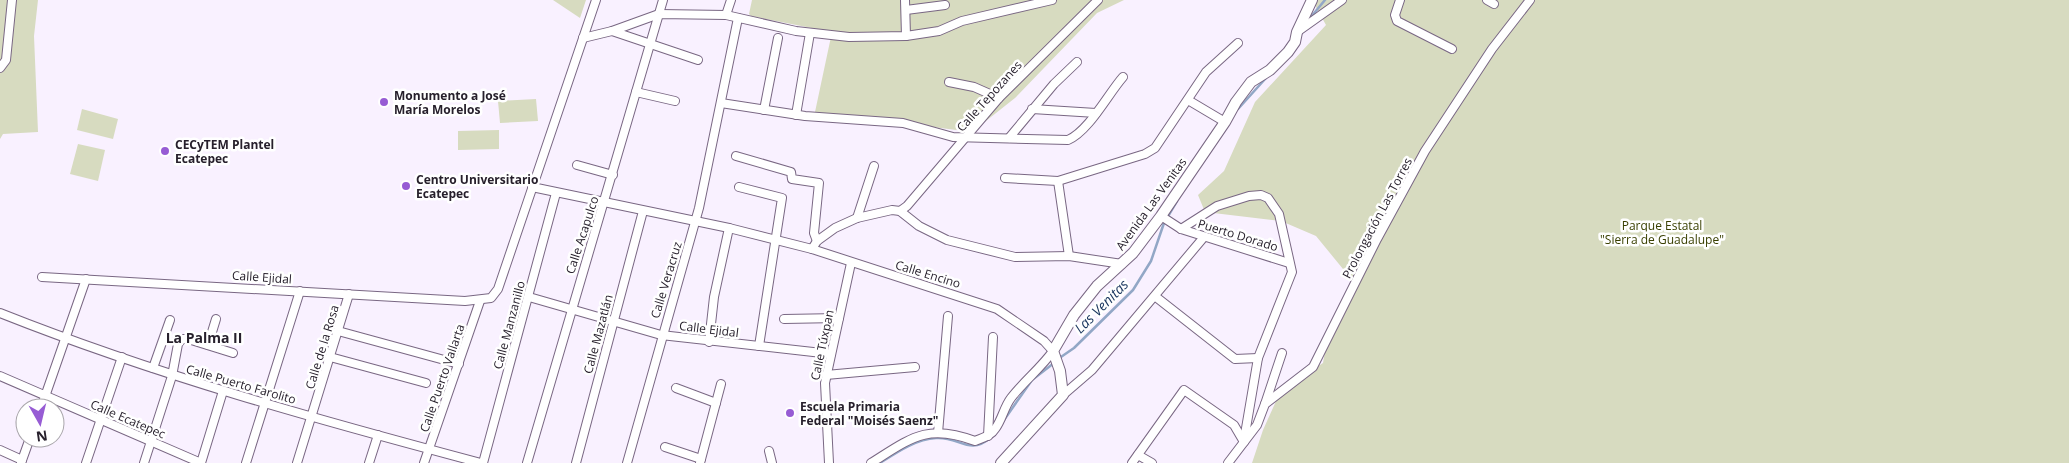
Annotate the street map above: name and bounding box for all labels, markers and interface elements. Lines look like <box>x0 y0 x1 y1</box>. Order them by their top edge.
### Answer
street label: Calle Tepozanes <box>953 57 1026 135</box>
place label: Monumento a José María Morelos <box>394 87 506 118</box>
marker: Monumento a José María Morelos <box>378 96 390 108</box>
place label: CECyTEM Plantel Ecatepec <box>175 136 274 167</box>
marker: CECyTEM Plantel Ecatepec <box>159 145 171 157</box>
street label: Avenida Las Venitas <box>1112 154 1191 254</box>
street label: Prolongación Las Torres <box>1338 154 1416 281</box>
place label: Centro Universitario Ecatepec <box>416 171 538 202</box>
marker: Centro Universitario Ecatepec <box>400 180 412 192</box>
street label: Calle Acapulco <box>561 194 603 276</box>
street label: Puerto Dorado <box>1196 215 1280 255</box>
park label: Parque Estatal "Sierra de Guadalupe" <box>1600 217 1724 248</box>
street label: Calle Veracruz <box>646 239 686 320</box>
street label: Calle Encino <box>893 256 963 292</box>
street label: Calle Ejidal <box>232 266 292 288</box>
water label: Las Venitas <box>1070 275 1132 337</box>
street label: Calle Manzanillo <box>489 279 529 371</box>
street label: Calle Mazatlán <box>579 293 617 375</box>
street label: Calle de la Rosa <box>301 303 343 391</box>
street label: Calle Túxpan <box>806 308 838 382</box>
street label: Calle Ejidal <box>678 317 740 341</box>
street label: Calle Puerto Vallarta <box>416 322 468 434</box>
district label: La Palma II <box>166 328 242 347</box>
street label: Calle Puerto Farolito <box>184 360 298 408</box>
street label: Calle Ecatepec <box>88 396 168 443</box>
north arrow <box>15 398 65 448</box>
place label: Escuela Primaria Federal "Moisés Saenz" <box>800 398 938 429</box>
marker: Escuela Primaria Federal "Moisés Saenz" <box>784 407 796 419</box>
text: N <box>35 426 49 447</box>

